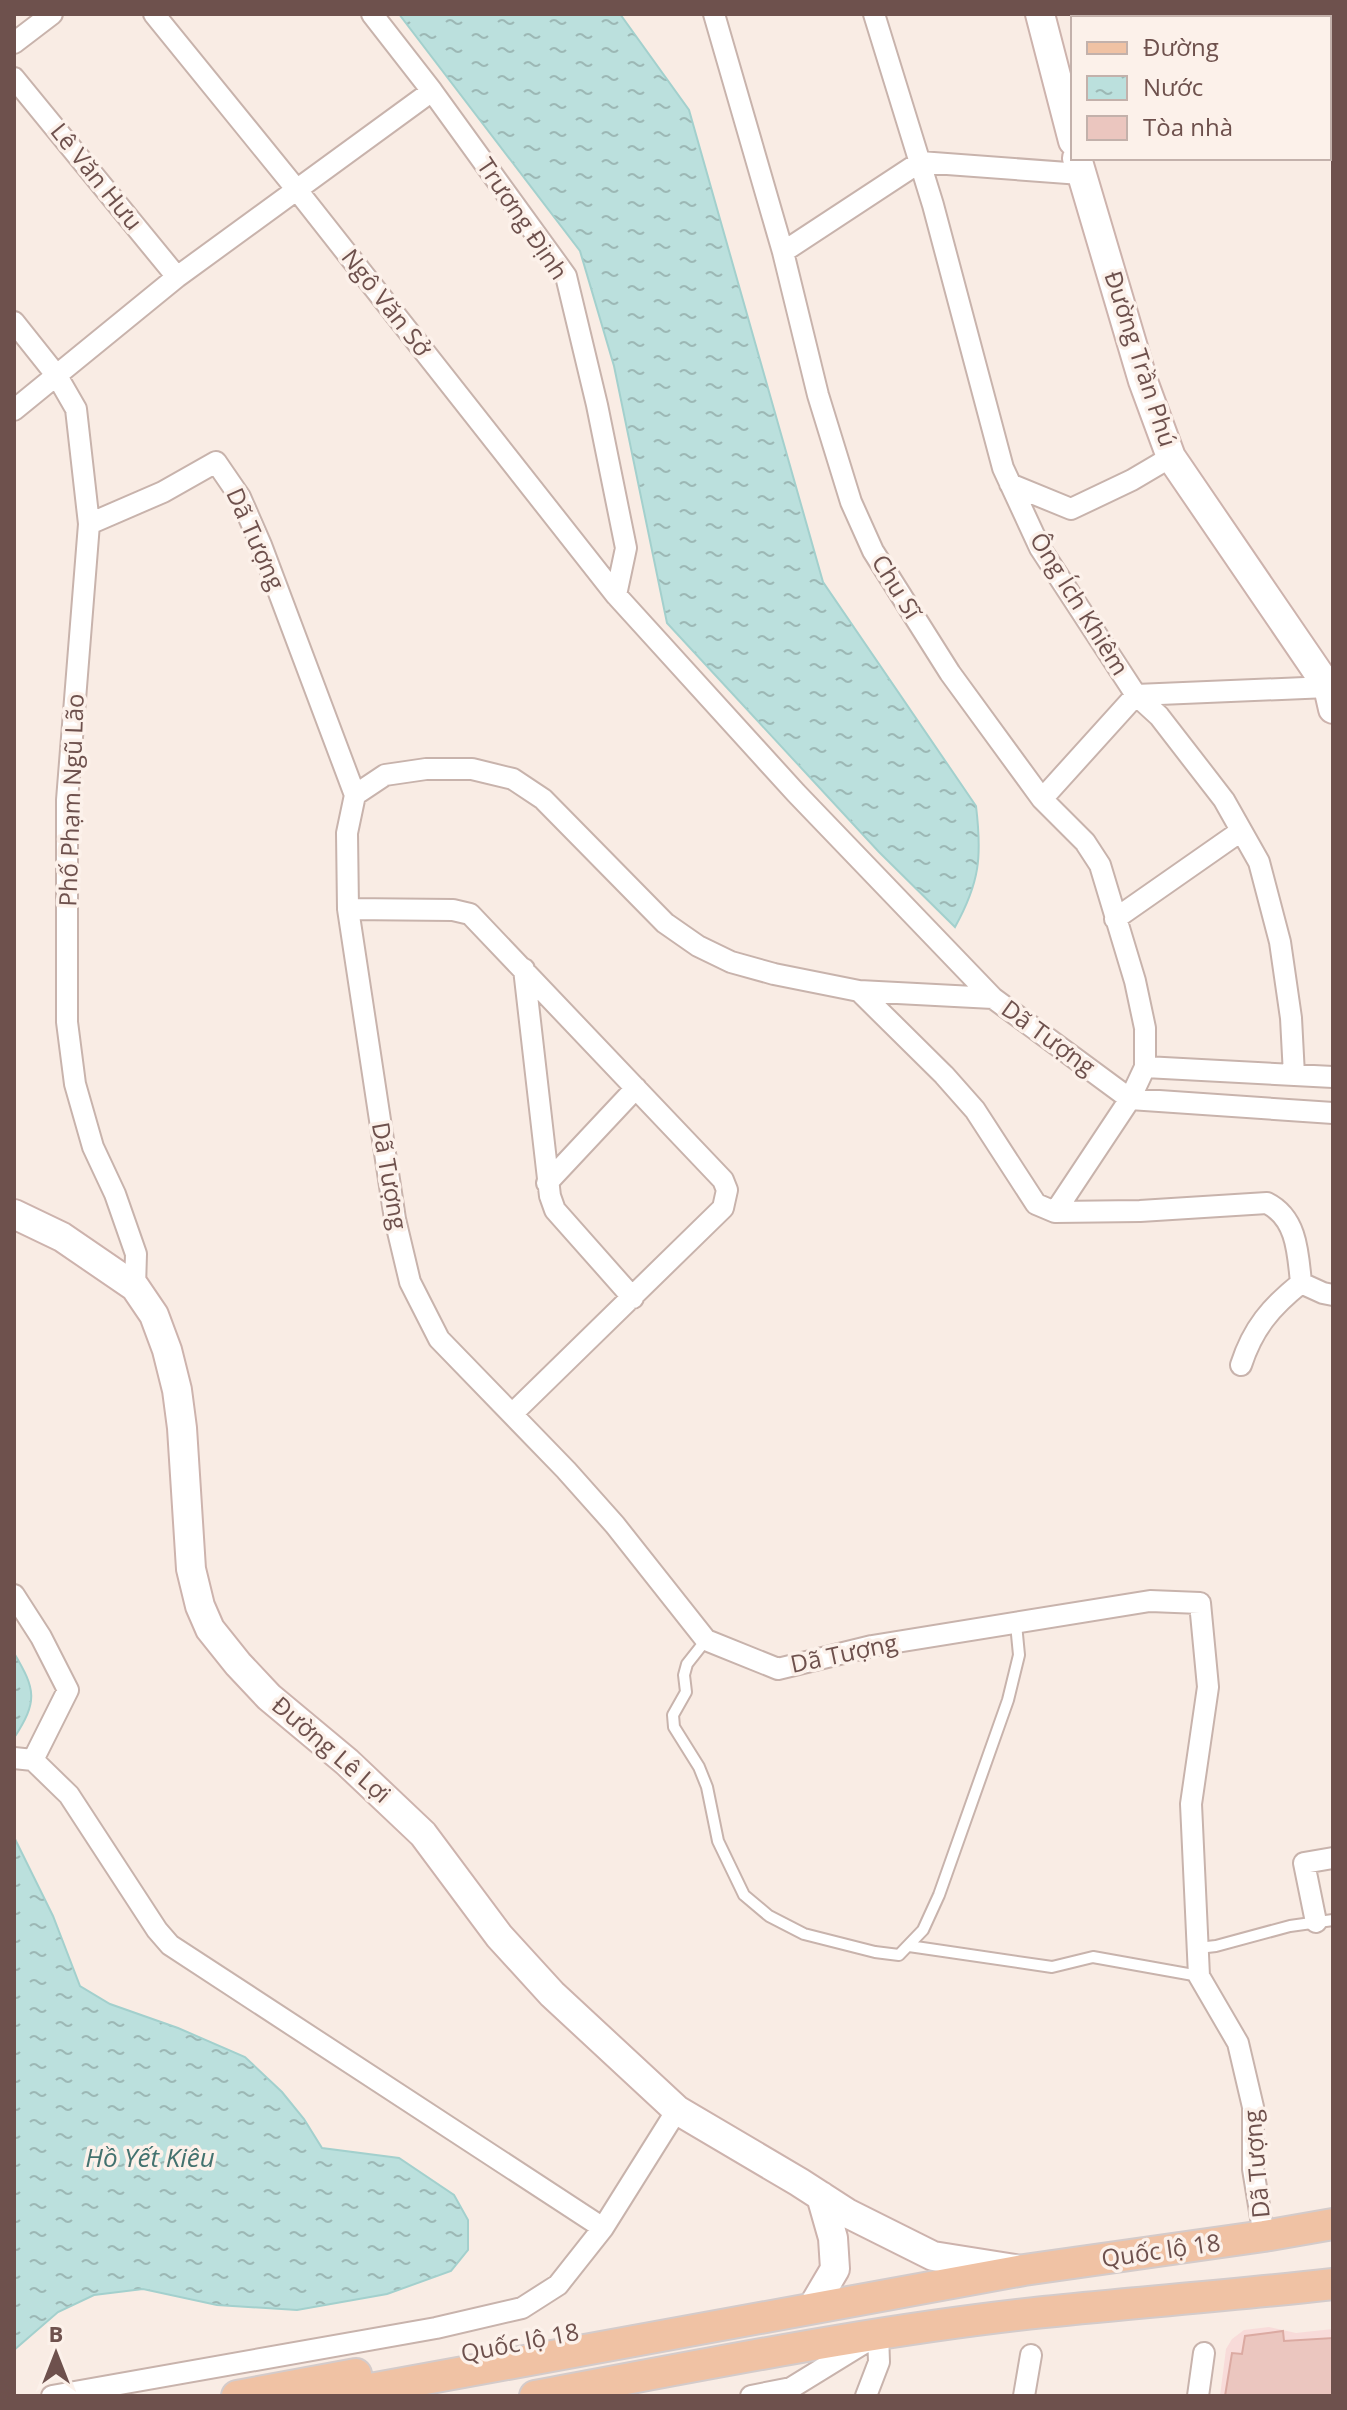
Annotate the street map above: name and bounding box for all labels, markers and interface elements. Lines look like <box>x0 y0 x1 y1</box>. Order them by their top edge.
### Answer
legend <box>1071 16 1331 160</box>
text: Đường <box>1143 30 1219 63</box>
text: Nước <box>1143 70 1203 103</box>
text: Tòa nhà <box>1143 110 1233 143</box>
street label: Lê Văn Hưu <box>44 115 151 237</box>
street label: Trương Định <box>470 151 576 286</box>
street label: Ngô Văn Sở <box>335 241 440 364</box>
street label: Đường Trần Phú <box>1097 266 1185 451</box>
street label: Dã Tượng <box>219 482 294 595</box>
street label: Ông Ích Khiêm <box>1023 525 1137 681</box>
street label: Chu Sĩ <box>865 548 931 626</box>
street label: Phố Phạm Ngũ Lão <box>50 693 91 907</box>
street label: Dã Tượng <box>995 992 1102 1082</box>
street label: Dã Tượng <box>365 1119 416 1232</box>
street label: Dã Tượng <box>787 1625 900 1680</box>
street label: Đường Lê Lợi <box>266 1688 398 1810</box>
street label: Dã Tượng <box>1234 2109 1277 2220</box>
water label: Hồ Yết Kiêu <box>85 2139 215 2175</box>
street label: Quốc lộ 18 <box>1099 2225 1222 2274</box>
north arrow <box>16 2314 96 2394</box>
street label: Quốc lộ 18 <box>458 2314 582 2369</box>
text: B <box>49 2318 63 2348</box>

